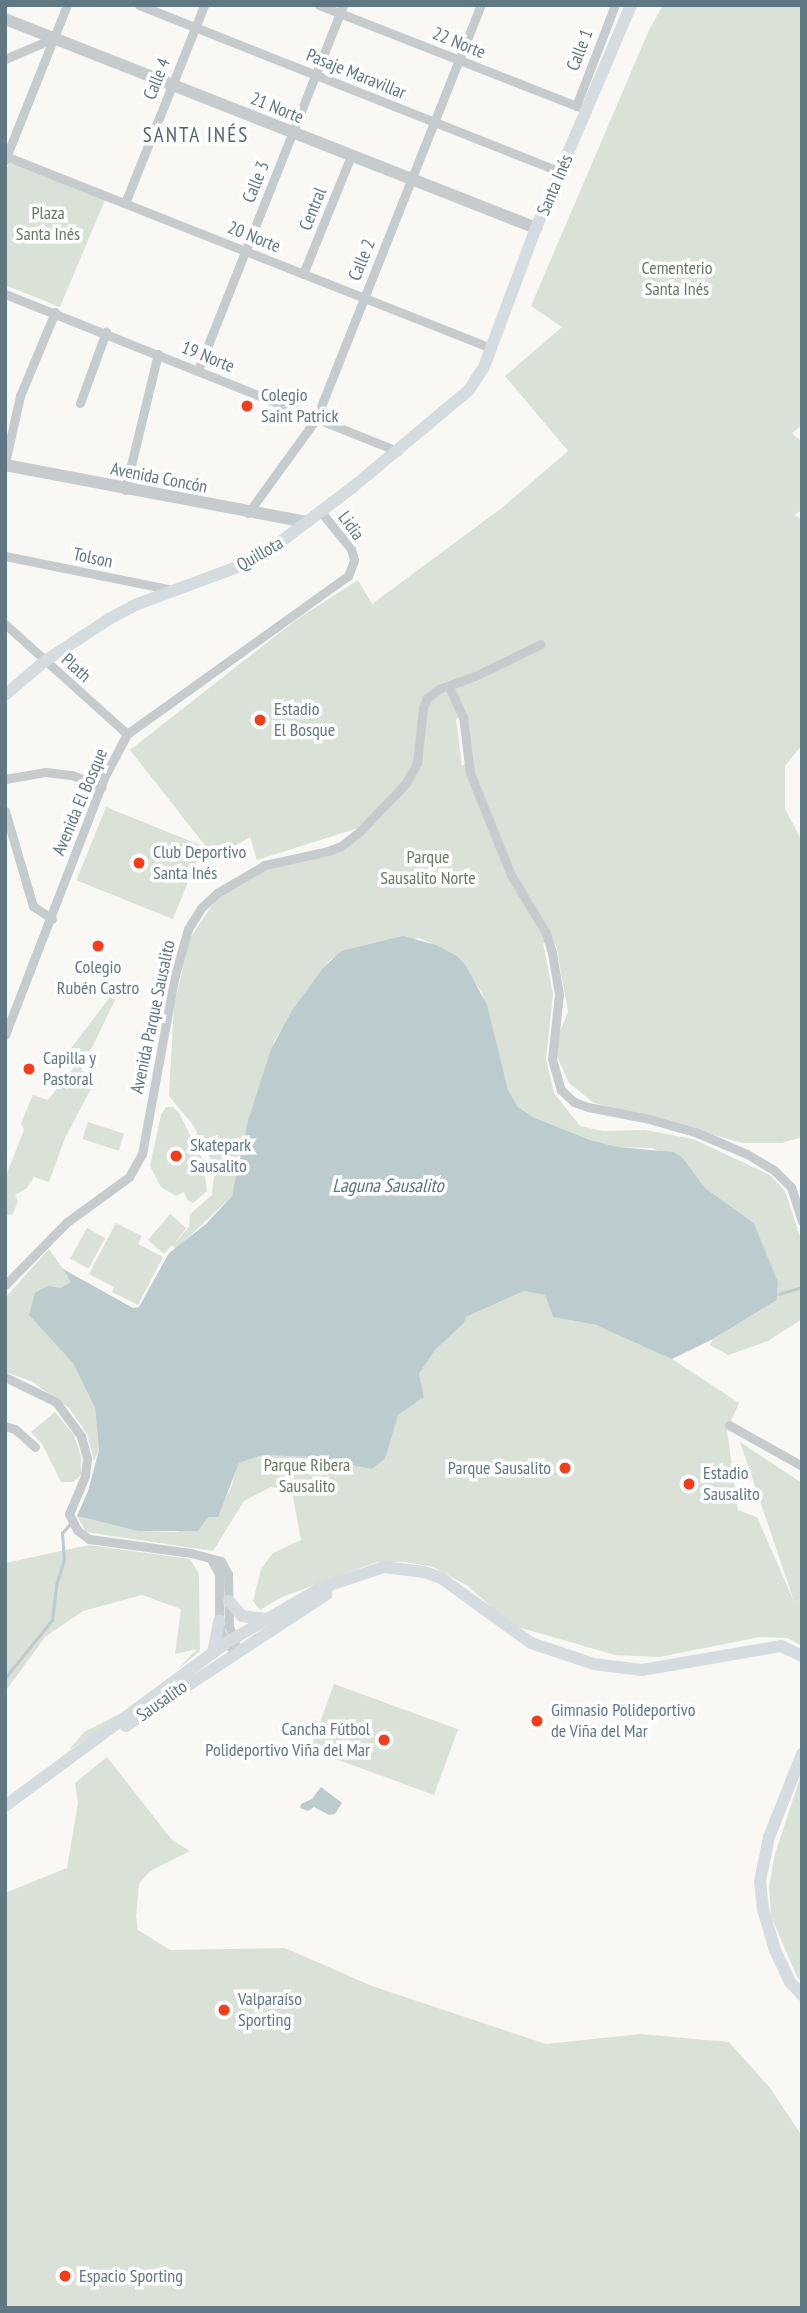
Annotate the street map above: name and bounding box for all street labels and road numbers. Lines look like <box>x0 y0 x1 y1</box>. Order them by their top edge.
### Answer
street label: 22 Norte <box>429 23 489 63</box>
street label: Calle 1 <box>562 26 598 74</box>
street label: Pasaje Maravillar <box>303 44 409 104</box>
street label: Calle 4 <box>139 55 175 103</box>
street label: 21 Norte <box>247 88 307 128</box>
street label: Santa Inés <box>532 151 578 219</box>
street label: Calle 3 <box>238 158 274 206</box>
street label: Central <box>295 184 331 234</box>
street label: 20 Norte <box>224 217 284 257</box>
street label: Calle 2 <box>344 236 380 284</box>
street label: 19 Norte <box>178 337 238 377</box>
street label: Avenida Concón <box>109 458 209 498</box>
street label: Lidia <box>333 507 369 545</box>
street label: Quillota <box>233 532 287 576</box>
street label: Tolson <box>71 543 115 573</box>
street label: Plath <box>57 649 95 687</box>
street label: Avenida El Bosque <box>48 745 112 859</box>
street label: Avenida Parque Sausalito <box>126 938 180 1096</box>
street label: Sausalito <box>133 1676 191 1726</box>

